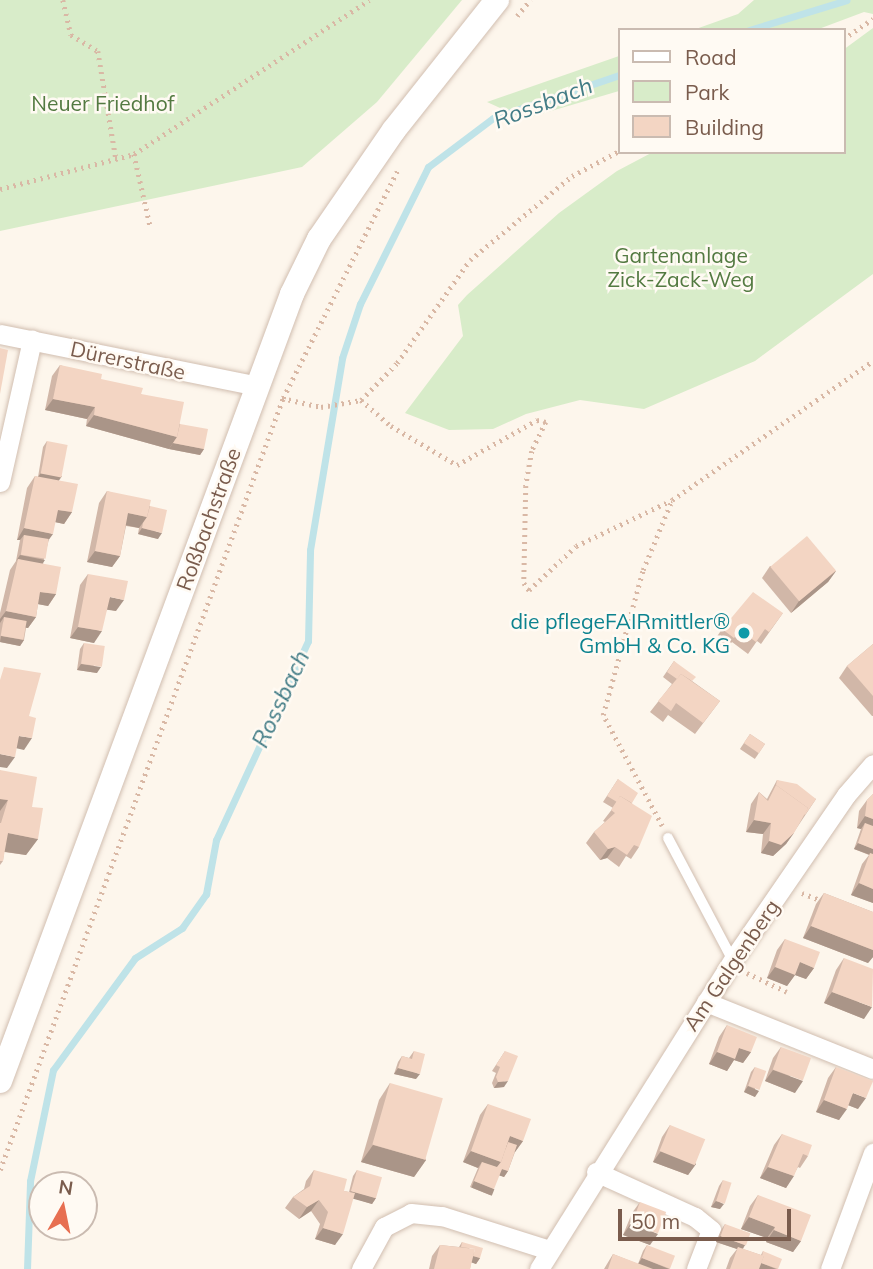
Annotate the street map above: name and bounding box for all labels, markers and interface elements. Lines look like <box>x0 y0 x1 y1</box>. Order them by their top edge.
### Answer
legend <box>618 28 845 154</box>
text: Road <box>685 44 736 70</box>
water label: Rossbach <box>489 71 597 135</box>
text: Park <box>685 79 729 105</box>
park label: Neuer Friedhof <box>31 90 175 116</box>
text: Building <box>685 114 764 140</box>
park label: Gartenanlage Zick-Zack-Weg <box>608 242 754 292</box>
street label: Dürerstraße <box>68 336 188 384</box>
street label: Roßbachstraße <box>171 444 245 594</box>
place label: die pflegeFAIRmittler® GmbH & Co. KG <box>510 608 730 658</box>
marker: die pflegeFAIRmittler® GmbH & Co. KG <box>736 625 752 641</box>
water label: Rossbach <box>247 646 315 752</box>
street label: Am Galgenberg <box>678 895 784 1035</box>
north arrow <box>28 1171 98 1241</box>
text: N <box>57 1174 75 1200</box>
scale bar <box>621 1196 794 1240</box>
text: 50 m <box>631 1208 680 1234</box>

